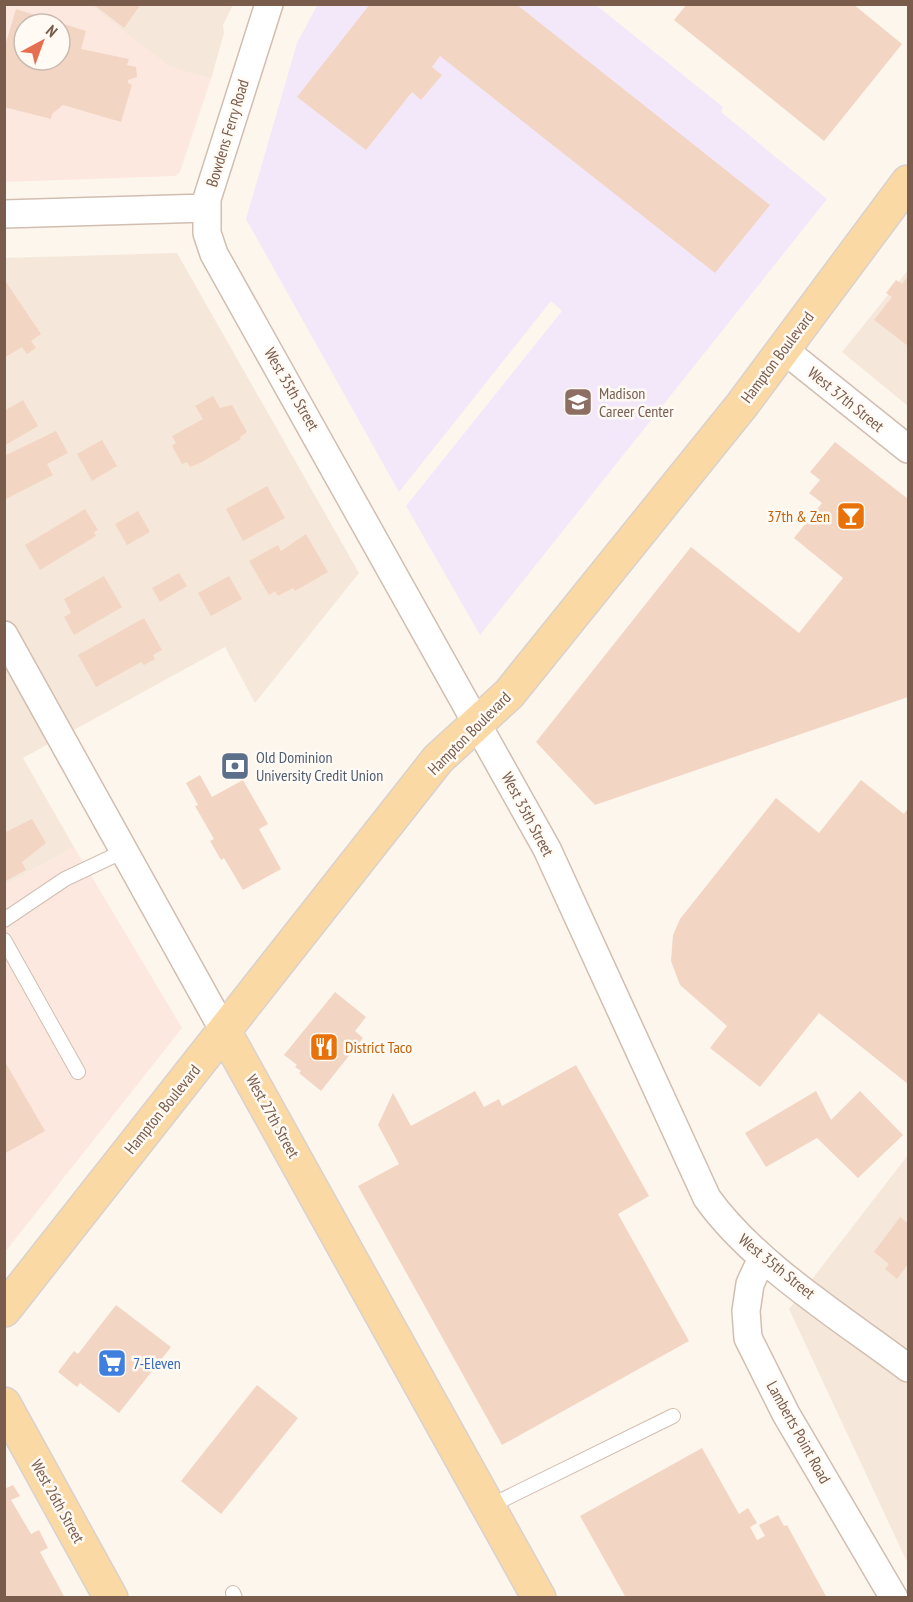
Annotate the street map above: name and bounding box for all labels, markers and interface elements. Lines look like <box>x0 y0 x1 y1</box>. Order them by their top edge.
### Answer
north arrow <box>12 12 72 72</box>
text: N <box>42 20 62 41</box>
street label: Bowdens Ferry Road <box>201 77 253 189</box>
street label: Hampton Boulevard <box>736 307 818 407</box>
street label: West 35th Street <box>260 344 324 434</box>
street label: West 37th Street <box>804 362 889 436</box>
place label: Madison Career Center <box>599 383 674 421</box>
school or university icon: Madison Career Center <box>562 386 594 418</box>
bar icon: 37th & Zen <box>835 500 867 532</box>
place label: 37th & Zen <box>767 506 830 526</box>
street label: Hampton Boulevard <box>423 687 515 779</box>
place label: Old Dominion University Credit Union <box>256 747 383 785</box>
bank icon: Old Dominion University Credit Union <box>219 750 251 782</box>
street label: West 35th Street <box>497 769 559 860</box>
restaurant icon: District Taco <box>308 1031 340 1063</box>
place label: District Taco <box>345 1037 412 1057</box>
street label: Hampton Boulevard <box>120 1060 204 1158</box>
street label: West 27th Street <box>242 1071 304 1162</box>
street label: West 35th Street <box>735 1229 820 1303</box>
supermarket icon: 7-Eleven <box>96 1347 128 1379</box>
place label: 7-Eleven <box>133 1353 181 1373</box>
street label: Lamberts Point Road <box>763 1377 835 1487</box>
street label: West 26th Street <box>27 1456 89 1547</box>

